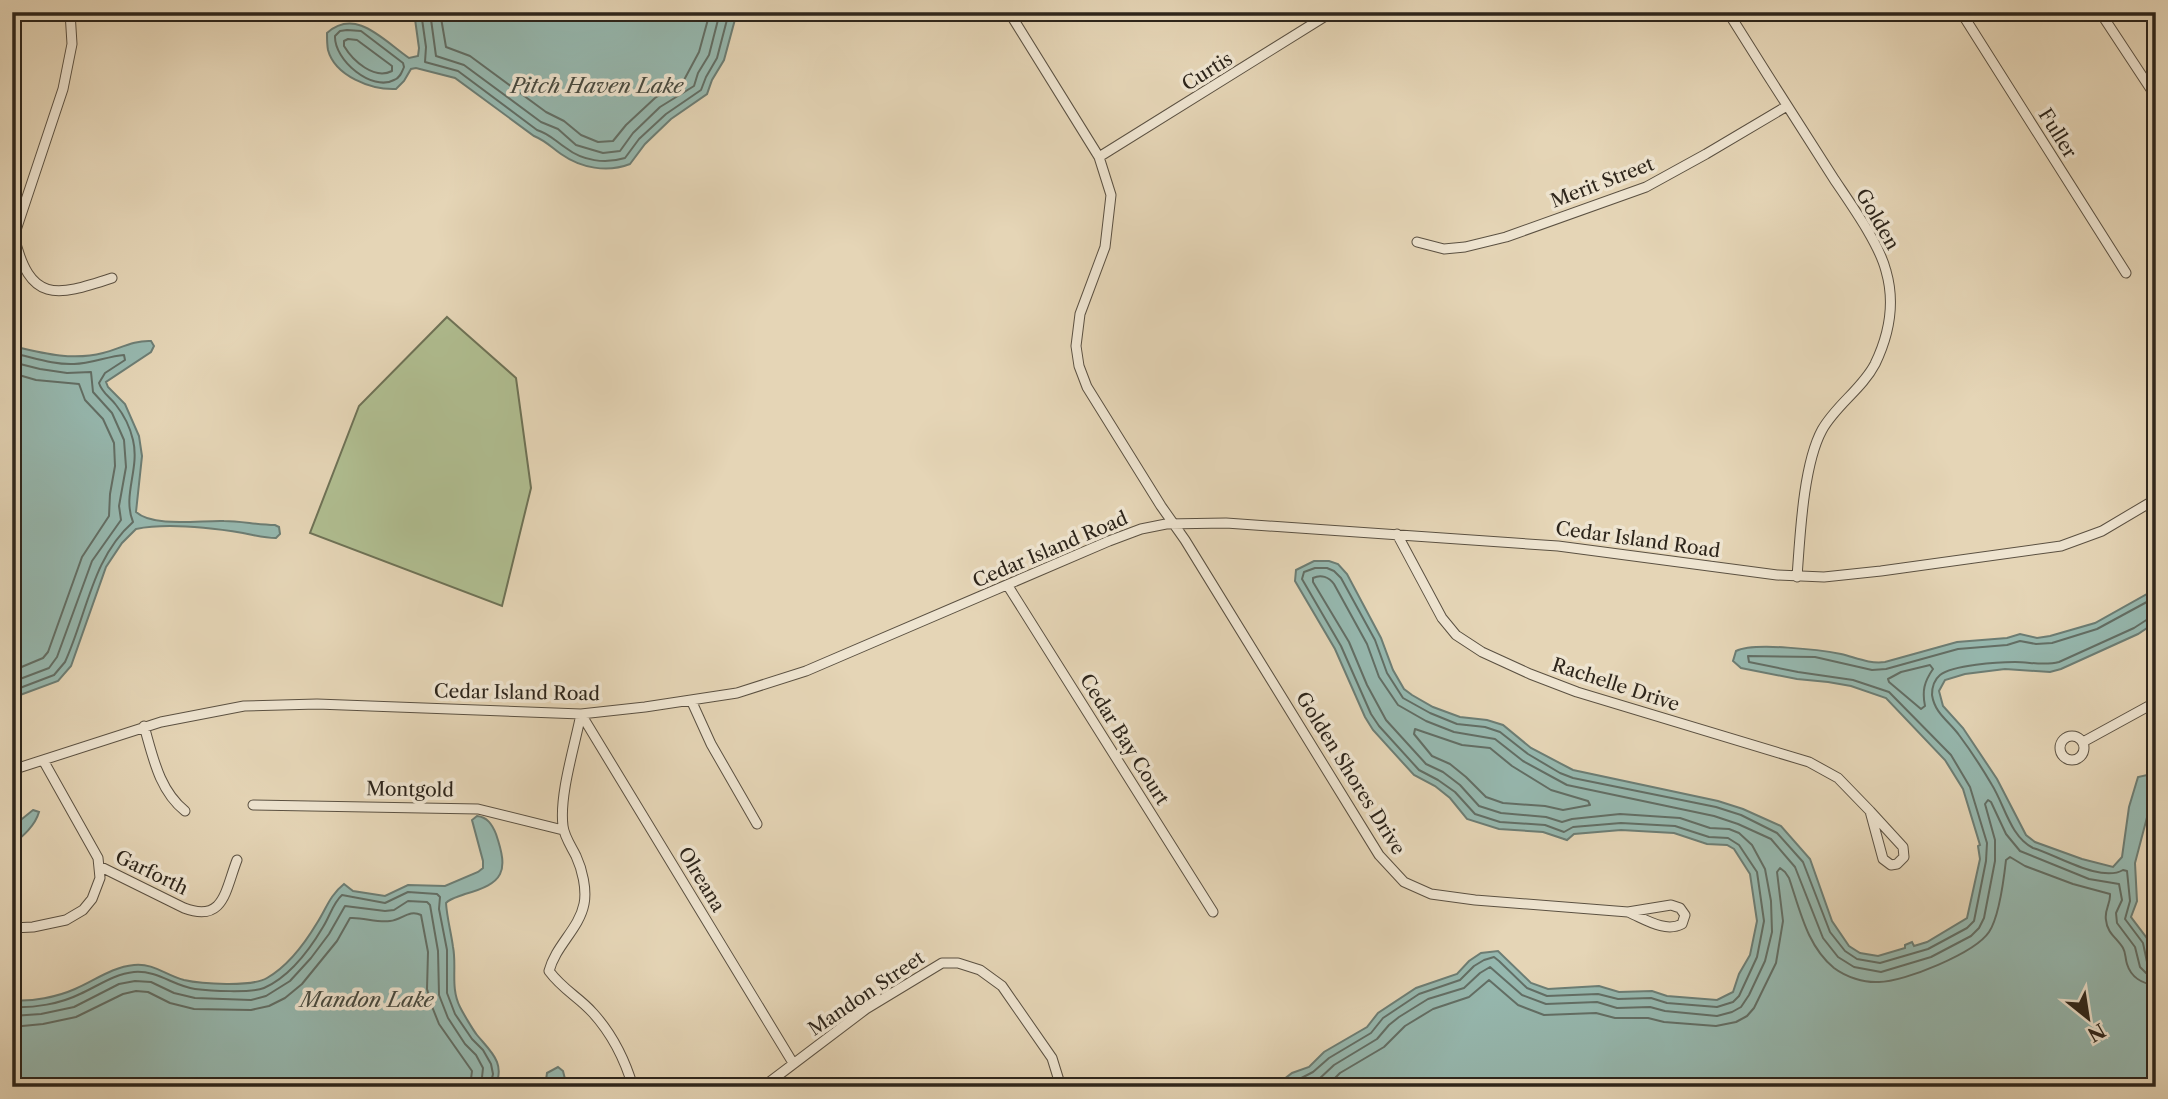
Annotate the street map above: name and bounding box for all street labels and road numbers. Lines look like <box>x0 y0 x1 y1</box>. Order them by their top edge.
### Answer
street label: Curtis <box>1178 47 1237 96</box>
street label: Fuller <box>2034 104 2082 162</box>
street label: Merit Street <box>1547 152 1657 213</box>
street label: Golden <box>1851 185 1904 254</box>
street label: Cedar Island Road <box>969 506 1132 592</box>
street label: Cedar Island Road <box>1554 517 1722 562</box>
street label: Rachelle Drive <box>1549 653 1683 716</box>
street label: Cedar Bay Court <box>1075 670 1174 809</box>
street label: Cedar Island Road <box>434 680 601 705</box>
street label: Golden Shores Drive <box>1291 688 1410 859</box>
street label: Montgold <box>366 777 455 802</box>
street label: Olreana <box>673 843 730 916</box>
street label: Garforth <box>112 845 192 900</box>
street label: Mandon Street <box>804 946 929 1041</box>

